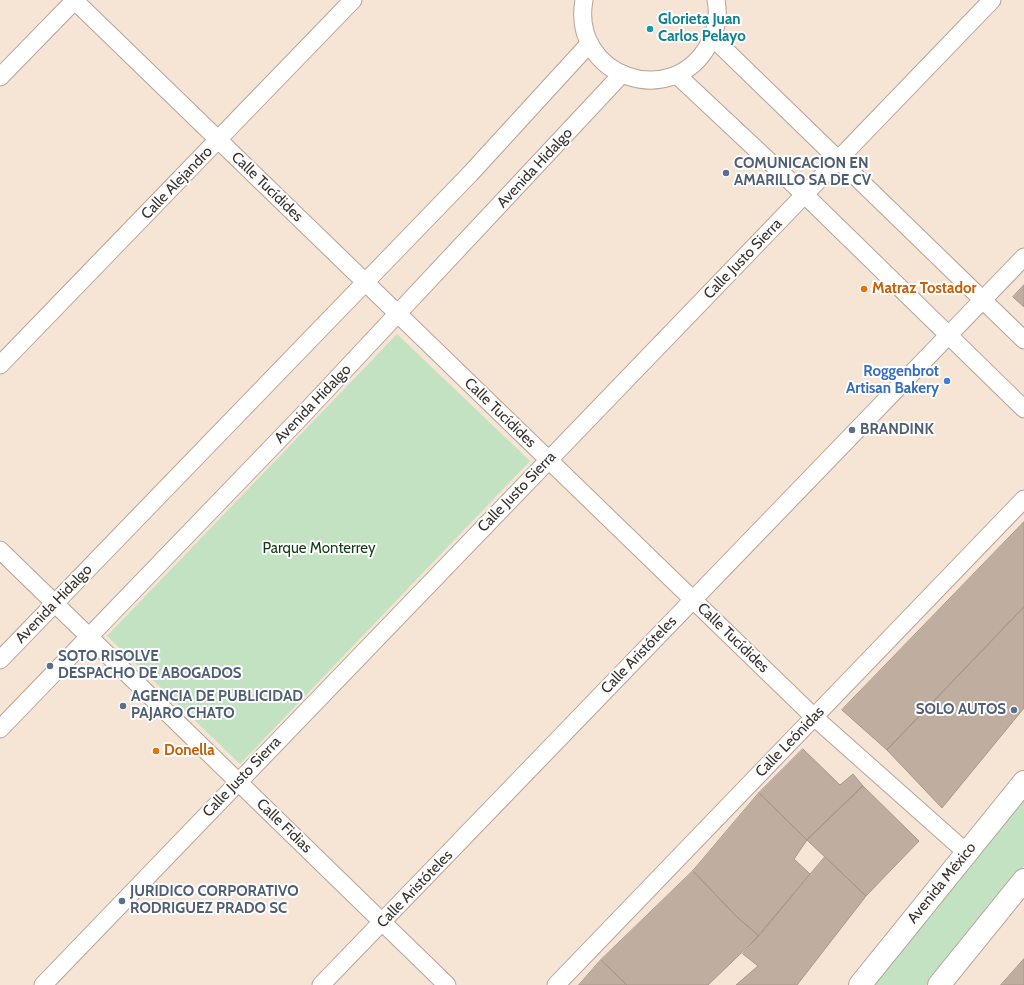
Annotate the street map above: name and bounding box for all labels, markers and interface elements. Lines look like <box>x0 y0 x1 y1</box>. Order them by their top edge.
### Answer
place label: Glorieta Juan Carlos Pelayo <box>658 11 746 46</box>
marker: Glorieta Juan Carlos Pelayo <box>645 24 655 34</box>
street label: Avenida Hidalgo <box>493 124 577 212</box>
street label: Calle Alejandro <box>138 143 216 223</box>
street label: Calle Tucídides <box>227 148 307 226</box>
place label: COMUNICACION EN AMARILLO SA DE CV <box>734 155 871 190</box>
marker: COMUNICACION EN AMARILLO SA DE CV <box>721 168 731 178</box>
street label: Calle Justo Sierra <box>700 215 786 303</box>
place label: Matraz Tostador <box>872 280 977 298</box>
marker: Matraz Tostador <box>859 284 869 294</box>
street label: Avenida Hidalgo <box>271 361 355 447</box>
place label: Roggenbrot Artisan Bakery <box>846 363 939 398</box>
street label: Calle Tucídides <box>460 374 540 452</box>
marker: Roggenbrot Artisan Bakery <box>942 376 952 386</box>
place label: BRANDINK <box>860 421 934 439</box>
marker: BRANDINK <box>847 425 857 435</box>
street label: Calle Justo Sierra <box>474 448 560 536</box>
park label: Parque Monterrey <box>262 540 376 558</box>
street label: Avenida Hidalgo <box>12 561 96 647</box>
street label: Calle Tucídides <box>693 599 773 677</box>
street label: Calle Aristóteles <box>597 612 681 698</box>
place label: SOTO RISOLVE DESPACHO DE ABOGADOS <box>58 648 242 683</box>
marker: SOTO RISOLVE DESPACHO DE ABOGADOS <box>45 661 55 671</box>
place label: AGENCIA DE PUBLICIDAD PAJARO CHATO <box>131 688 303 723</box>
marker: AGENCIA DE PUBLICIDAD PAJARO CHATO <box>118 701 128 711</box>
place label: SOLO AUTOS <box>916 701 1006 719</box>
street label: Calle Leónidas <box>752 703 828 781</box>
marker: SOLO AUTOS <box>1009 705 1019 715</box>
street label: Calle Justo Sierra <box>199 733 285 821</box>
place label: Donella <box>164 742 215 760</box>
marker: Donella <box>151 746 161 756</box>
street label: Calle Fidias <box>252 795 316 857</box>
street label: Avenida México <box>904 839 980 927</box>
street label: Calle Aristóteles <box>373 846 457 932</box>
place label: JURIDICO CORPORATIVO RODRIGUEZ PRADO SC <box>130 883 299 918</box>
marker: JURIDICO CORPORATIVO RODRIGUEZ PRADO SC <box>117 896 127 906</box>

